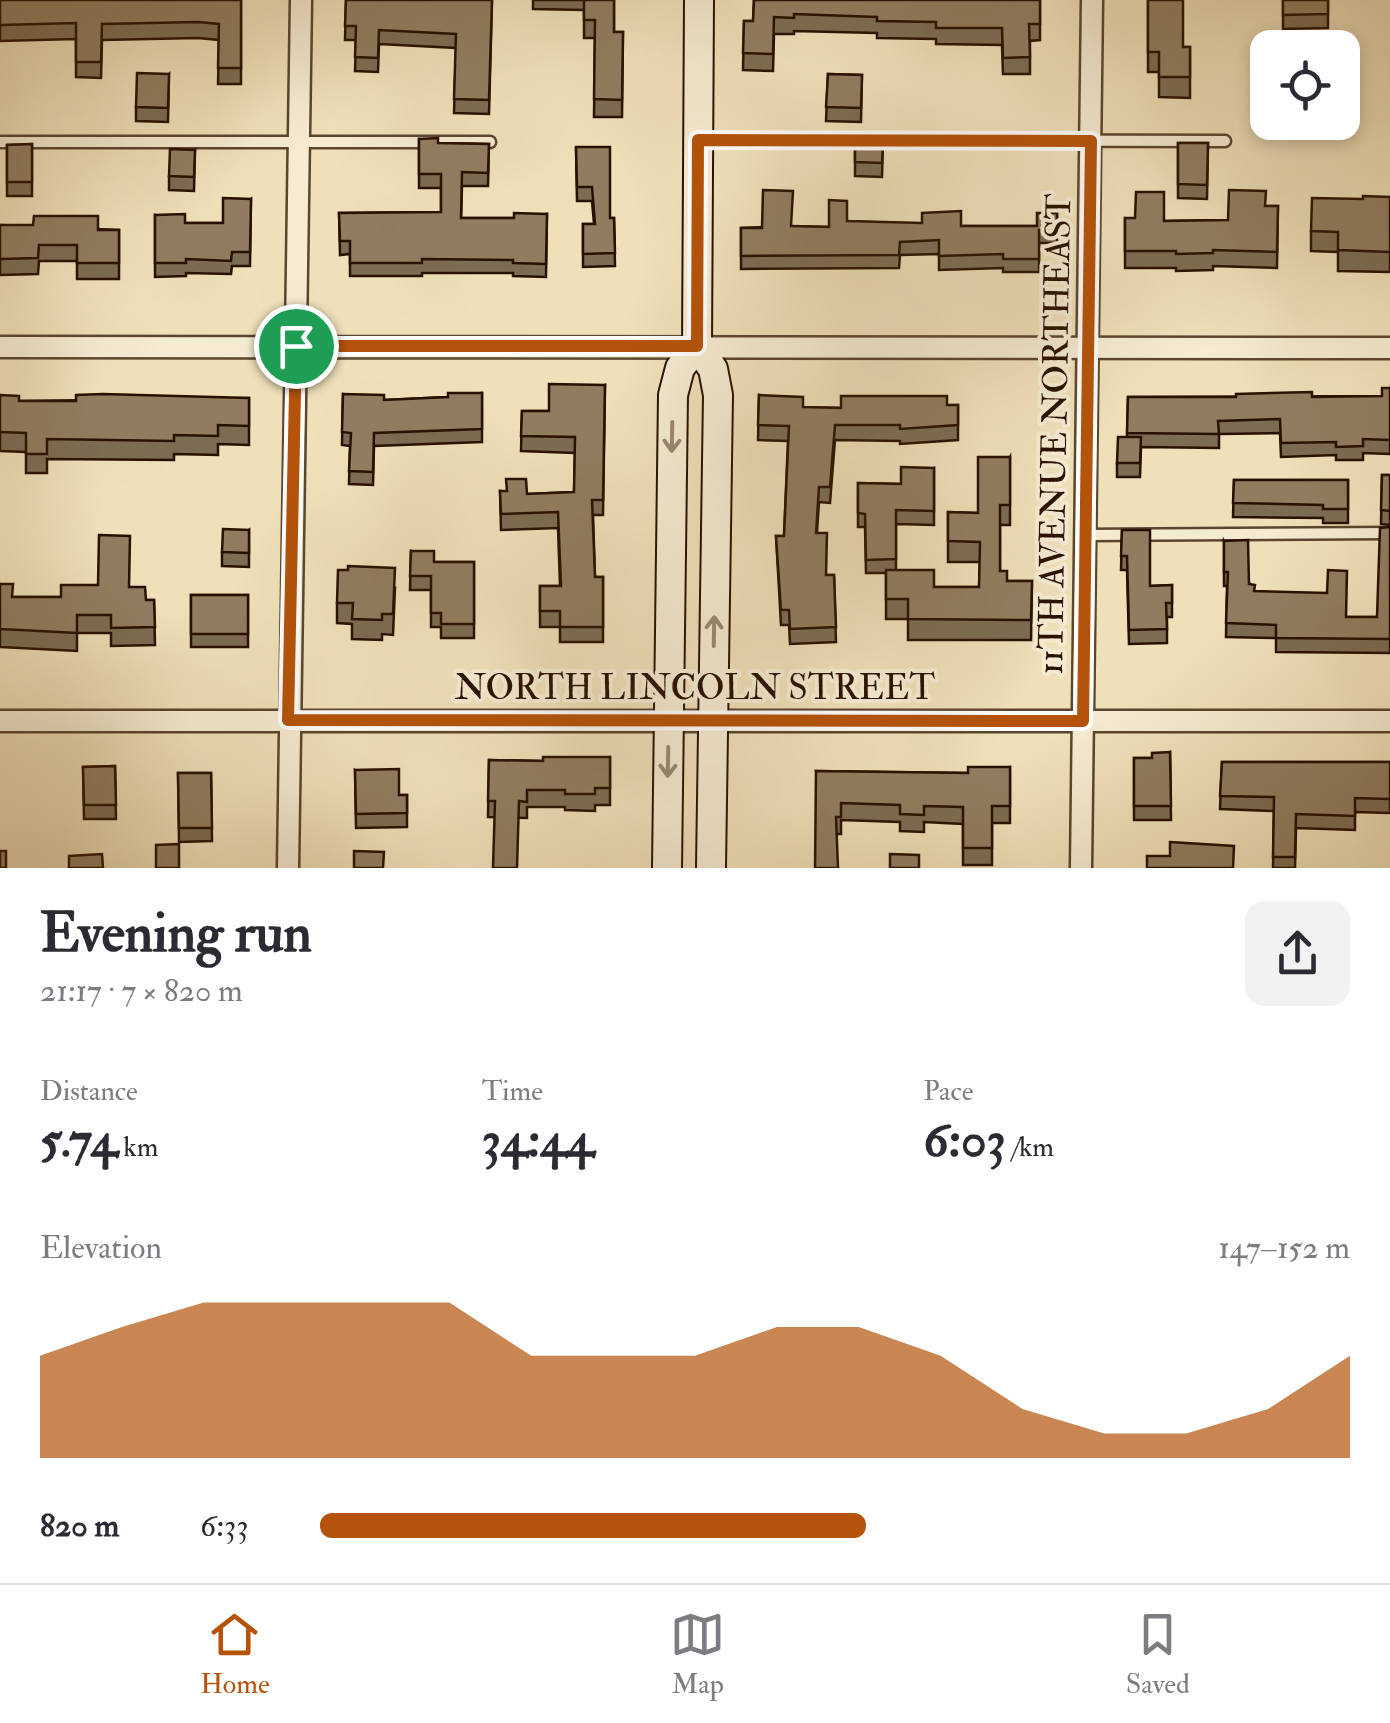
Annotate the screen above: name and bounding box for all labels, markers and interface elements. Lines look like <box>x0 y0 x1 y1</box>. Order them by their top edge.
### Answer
map controls <box>1250 30 1360 140</box>
button: locate <box>1250 30 1360 140</box>
street label: 11TH AVENUE NORTHEAST <box>1029 193 1081 675</box>
pin <box>254 304 339 389</box>
icon: arrive <box>269 319 324 374</box>
one-way arrow <box>662 420 682 453</box>
one-way arrow <box>705 615 724 647</box>
street label: NORTH LINCOLN STREET <box>455 666 935 710</box>
one-way arrow <box>658 746 678 778</box>
text: Evening run <box>40 899 312 968</box>
button: share <box>1245 901 1350 1006</box>
text: 21:17 · 7 × 820 m <box>40 971 243 1011</box>
text: Distance <box>40 1074 138 1109</box>
text: Time <box>482 1074 543 1109</box>
text: Pace <box>923 1074 974 1109</box>
text: 5.74 <box>40 1109 117 1172</box>
text: 34:44 <box>482 1109 594 1172</box>
text: 6:03 <box>923 1109 1006 1172</box>
text: km <box>117 1130 158 1165</box>
text: /km <box>1006 1130 1054 1165</box>
text: Elevation <box>40 1228 162 1268</box>
text: 147–152 m <box>1218 1228 1350 1268</box>
text: 820 m <box>40 1506 119 1546</box>
text: 6:33 <box>200 1506 249 1546</box>
tab: Home <box>200 1607 270 1702</box>
tab: Map <box>670 1607 725 1702</box>
tab: Saved <box>1126 1607 1190 1702</box>

